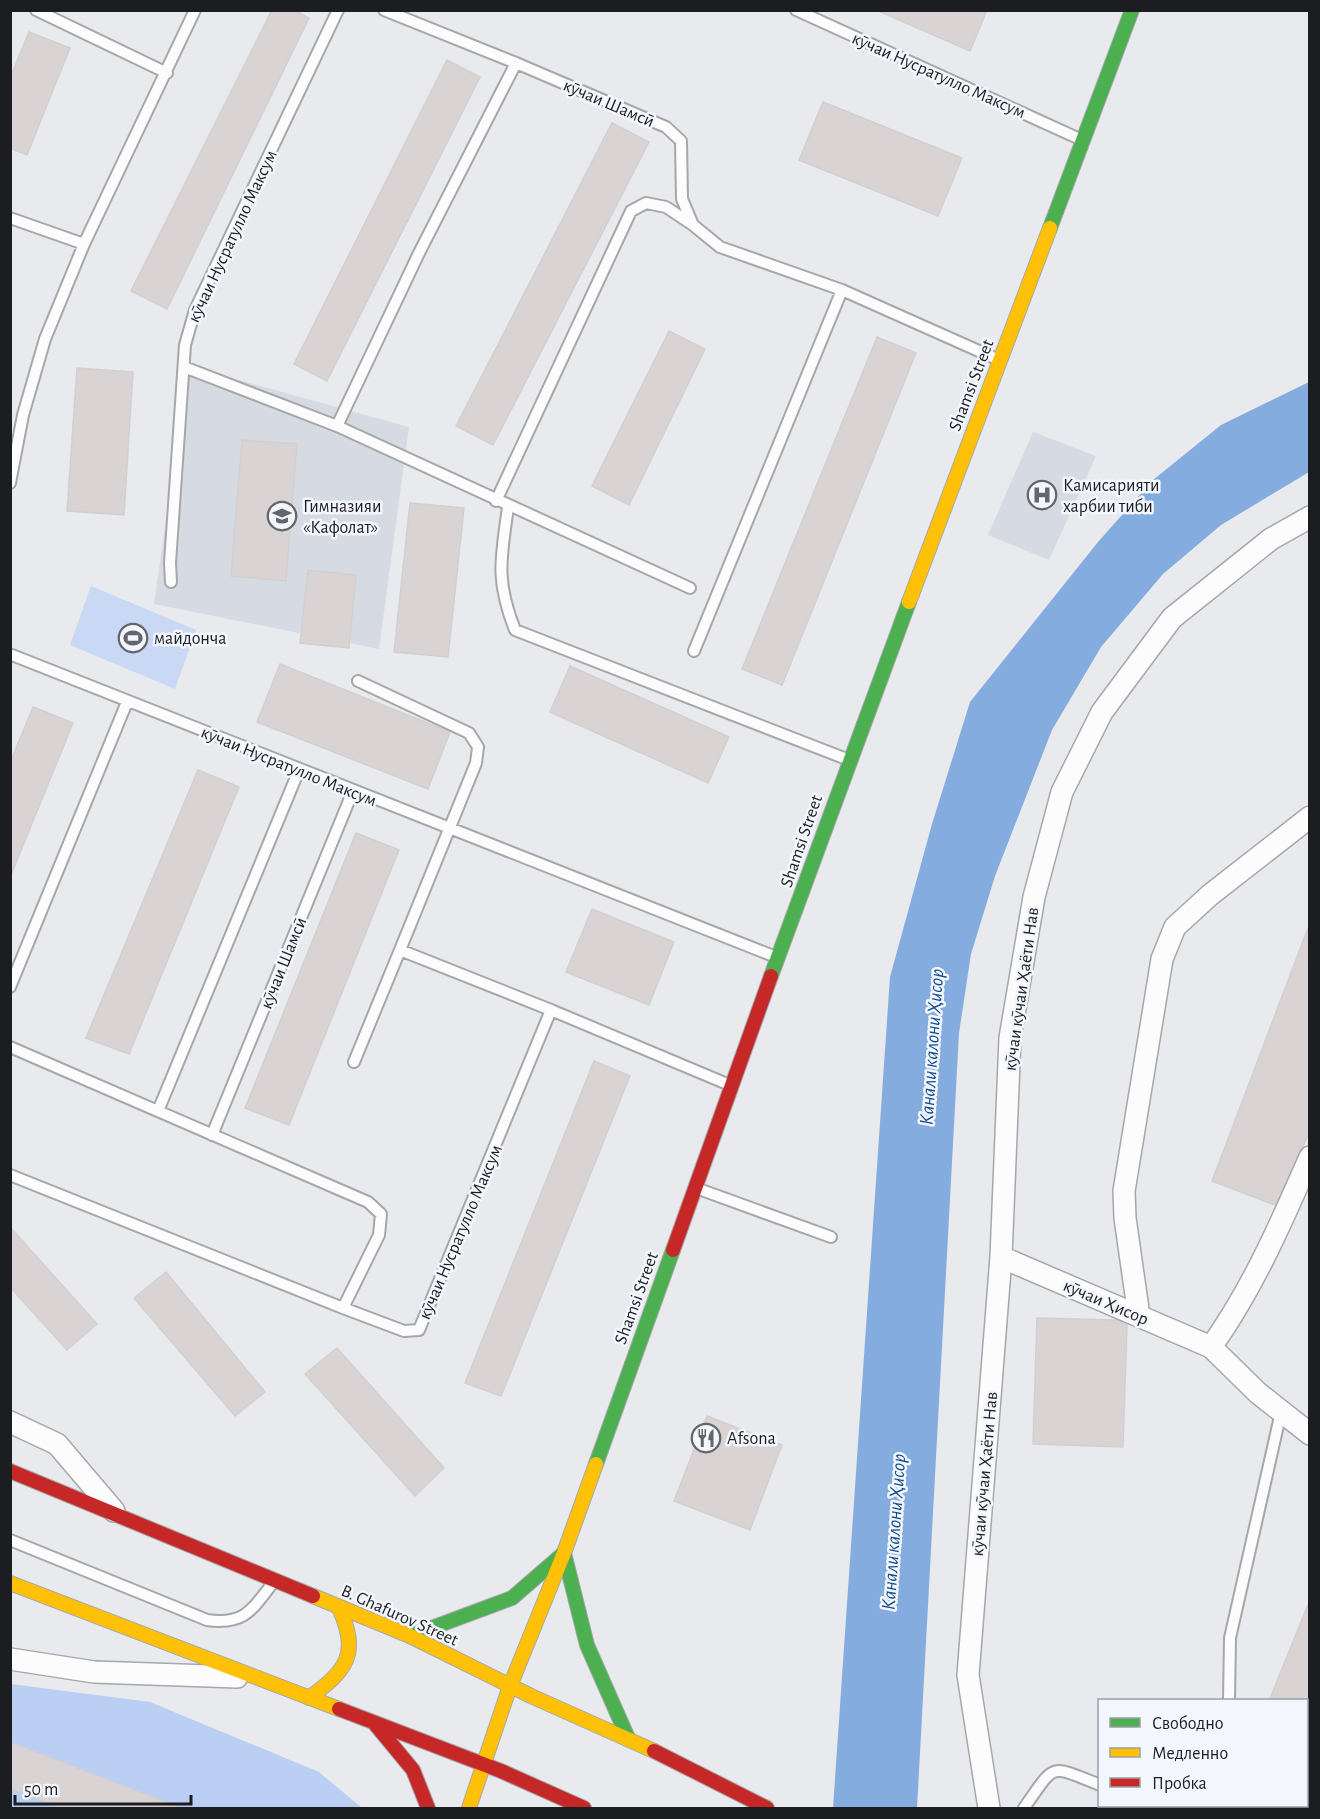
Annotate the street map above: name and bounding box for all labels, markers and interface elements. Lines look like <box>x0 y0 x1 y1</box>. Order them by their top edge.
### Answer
street label: кӯчаи Нусратулло Максум <box>849 29 1028 122</box>
street label: кӯчаи Шамсӣ <box>560 77 657 131</box>
street label: кӯчаи Нусратулло Максум <box>185 147 281 325</box>
street label: Shamsi Street <box>946 337 998 434</box>
place label: Камисарияти харбии тиби <box>1063 477 1160 516</box>
hospital icon: Камисарияти харбии тиби <box>1026 479 1058 511</box>
place label: Гимназияи «Кафолат» <box>303 498 381 537</box>
school or university icon: Гимназияи «Кафолат» <box>266 500 298 532</box>
sports icon: майдонча <box>117 622 149 654</box>
place label: майдонча <box>154 630 226 648</box>
street label: кӯчаи Нусратулло Максум <box>198 723 379 810</box>
street label: Shamsi Street <box>778 793 826 890</box>
street label: кӯчаи кӯчаи Ҳаёти Нав <box>1002 906 1042 1072</box>
street label: кӯчаи Шамсӣ <box>257 915 310 1012</box>
water label: Канали калони Ҳисор <box>917 968 947 1126</box>
street label: кӯчаи Нусратулло Максум <box>416 1142 506 1322</box>
street label: Shamsi Street <box>612 1250 662 1347</box>
street label: кӯчаи Ҳисор <box>1060 1277 1151 1329</box>
street label: кӯчаи кӯчаи Ҳаёти Нав <box>969 1391 1001 1557</box>
restaurant icon: Afsona <box>690 1422 722 1454</box>
place label: Afsona <box>727 1430 776 1448</box>
water label: Канали калони Ҳисор <box>879 1453 909 1611</box>
street label: B. Ghafurov Street <box>338 1582 461 1650</box>
legend <box>1098 1699 1308 1807</box>
text: Свободно <box>1152 1714 1224 1733</box>
text: Медленно <box>1152 1745 1228 1763</box>
scale bar <box>15 1768 190 1806</box>
text: Пробка <box>1152 1774 1207 1793</box>
text: 50 m <box>24 1781 58 1799</box>

